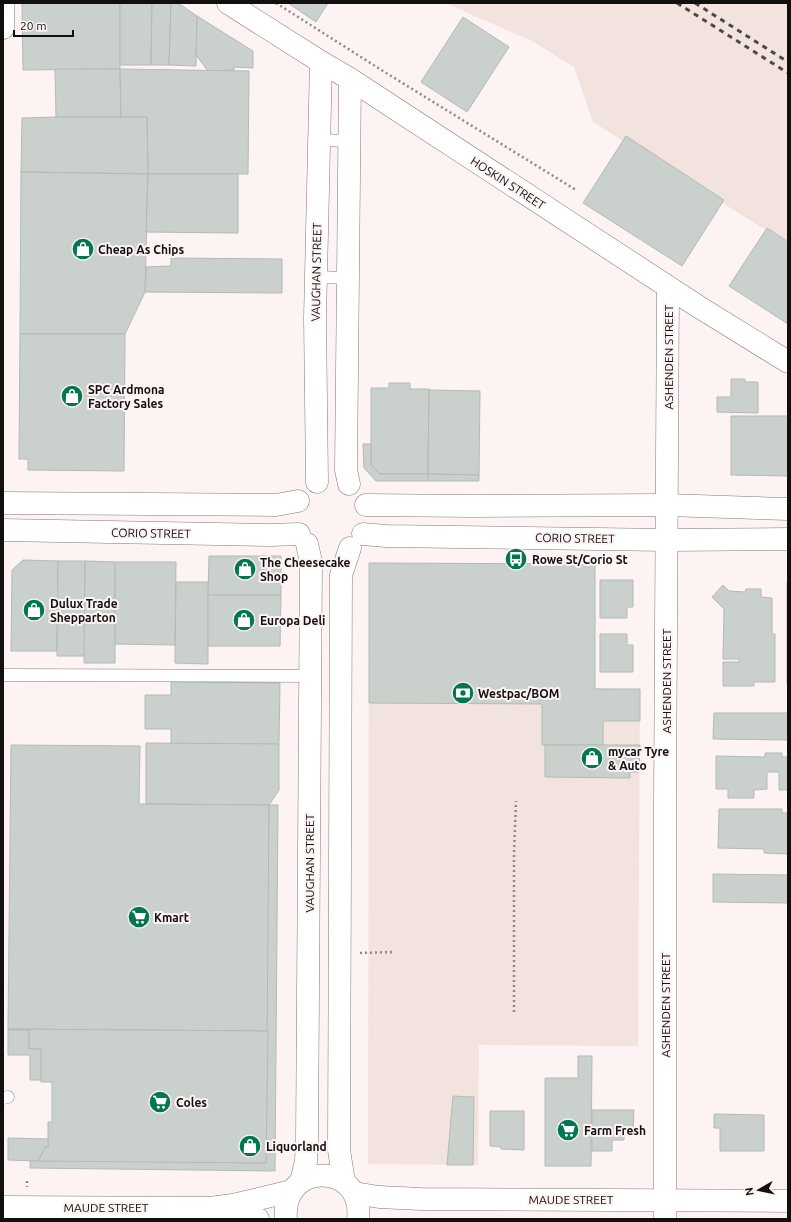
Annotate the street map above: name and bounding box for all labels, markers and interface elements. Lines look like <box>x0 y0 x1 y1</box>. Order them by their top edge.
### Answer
scale bar <box>14 12 73 38</box>
text: 20 m <box>20 19 47 32</box>
street label: HOSKIN STREET <box>468 154 548 212</box>
street label: VAUGHAN STREET <box>309 222 323 322</box>
shop icon: Cheap As Chips <box>70 236 96 262</box>
place label: Cheap As Chips <box>98 243 184 256</box>
street label: ASHENDEN STREET <box>662 304 675 410</box>
shop icon: SPC Ardmona Factory Sales <box>59 383 85 409</box>
place label: SPC Ardmona Factory Sales <box>88 383 165 410</box>
street label: CORIO STREET <box>111 526 191 540</box>
street label: CORIO STREET <box>535 531 615 545</box>
bus stop icon: Rowe St/Corio St <box>503 546 529 572</box>
place label: Rowe St/Corio St <box>532 553 628 566</box>
shop icon: The Cheesecake Shop <box>232 556 258 582</box>
place label: The Cheesecake Shop <box>260 556 351 583</box>
shop icon: Dulux Trade Shepparton <box>21 597 47 623</box>
place label: Dulux Trade Shepparton <box>50 597 118 624</box>
shop icon: Europa Deli <box>231 607 257 633</box>
place label: Europa Deli <box>260 614 325 627</box>
street label: ASHENDEN STREET <box>660 628 673 734</box>
bank icon: Westpac/BOM <box>450 680 476 706</box>
place label: Westpac/BOM <box>478 687 559 700</box>
shop icon: mycar Tyre & Auto <box>579 745 605 771</box>
place label: mycar Tyre & Auto <box>608 745 669 772</box>
street label: VAUGHAN STREET <box>303 813 316 912</box>
supermarket icon: Kmart <box>126 904 152 930</box>
place label: Kmart <box>154 911 189 924</box>
street label: ASHENDEN STREET <box>659 952 672 1058</box>
supermarket icon: Coles <box>147 1089 173 1115</box>
place label: Coles <box>176 1096 207 1109</box>
supermarket icon: Farm Fresh <box>555 1117 581 1143</box>
place label: Farm Fresh <box>584 1124 646 1137</box>
shop icon: Liquorland <box>237 1133 263 1159</box>
place label: Liquorland <box>266 1140 327 1153</box>
north arrow <box>739 1170 779 1210</box>
text: N <box>743 1187 756 1197</box>
street label: MAUDE STREET <box>529 1193 614 1206</box>
street label: MAUDE STREET <box>64 1201 149 1214</box>

